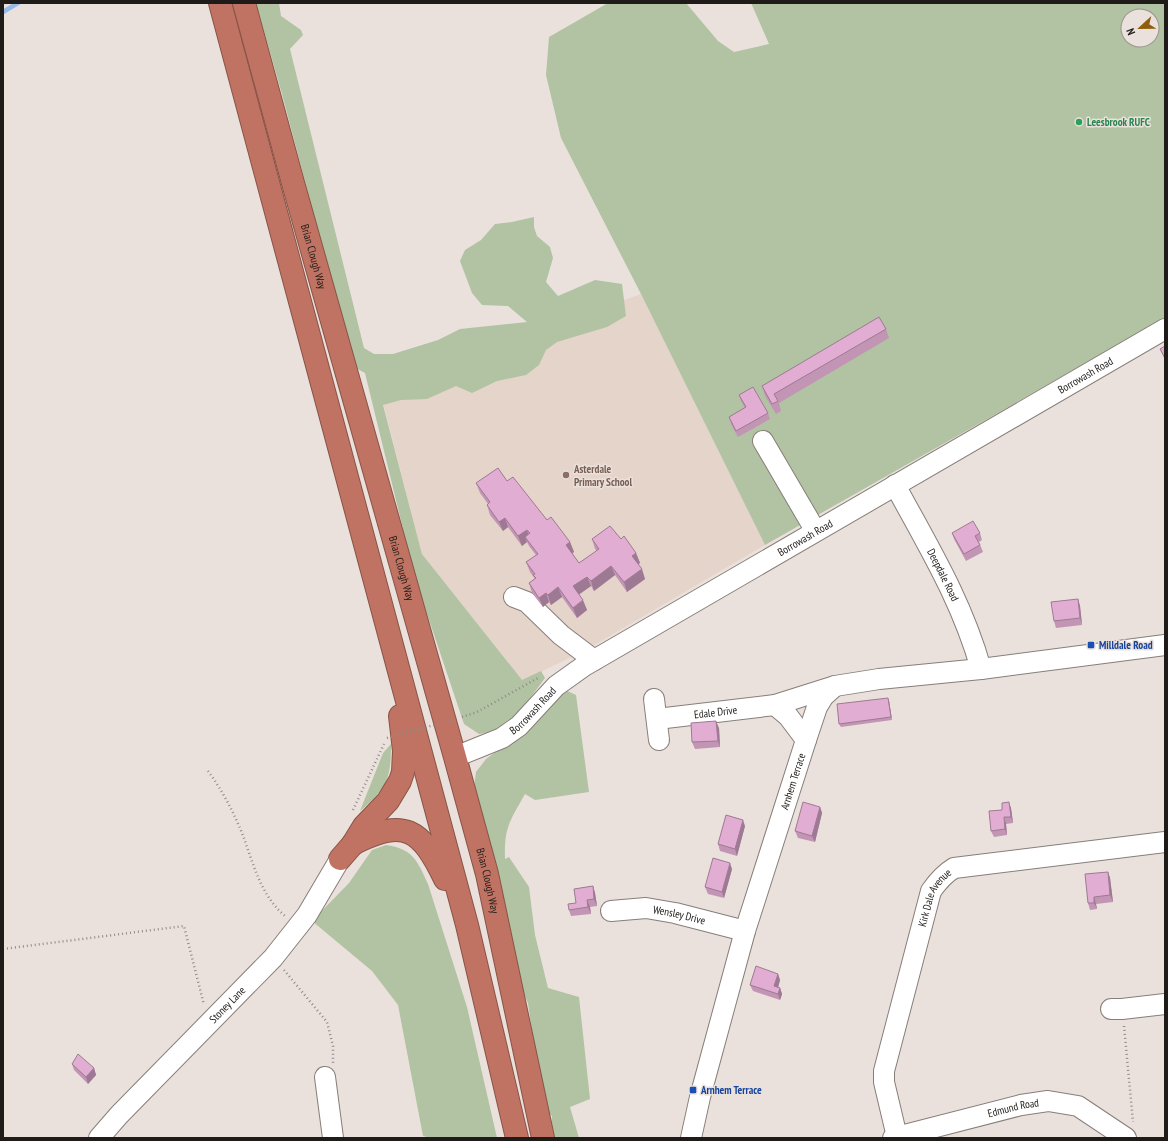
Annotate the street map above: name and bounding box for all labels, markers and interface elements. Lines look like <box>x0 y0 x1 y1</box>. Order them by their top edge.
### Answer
north arrow <box>1120 8 1160 48</box>
text: N <box>1123 26 1138 37</box>
place label: Leesbrook RUFC <box>1087 115 1150 129</box>
marker: Leesbrook RUFC <box>1074 117 1084 127</box>
street label: Brian Clough Way <box>298 223 330 291</box>
street label: Borrowash Road <box>1055 354 1116 397</box>
place label: Asterdale Primary School <box>573 462 632 489</box>
marker: Asterdale Primary School <box>561 470 571 480</box>
street label: Borrowash Road <box>775 516 835 559</box>
street label: Brian Clough Way <box>386 534 418 603</box>
street label: Deepdale Road <box>924 546 962 604</box>
place label: Milldale Road <box>1099 638 1153 652</box>
marker: Milldale Road <box>1086 640 1096 650</box>
street label: Borrowash Road <box>507 684 559 738</box>
street label: Edale Drive <box>693 702 738 722</box>
street label: Arnhem Terrace <box>777 751 809 812</box>
street label: Brian Clough Way <box>473 846 502 916</box>
street label: Kirk Dale Avenue <box>915 865 954 928</box>
street label: Wensley Drive <box>652 902 707 928</box>
street label: Stoney Lane <box>206 983 249 1026</box>
place label: Arnhem Terrace <box>700 1083 762 1097</box>
marker: Arnhem Terrace <box>688 1085 698 1095</box>
street label: Edmund Road <box>986 1095 1040 1120</box>

